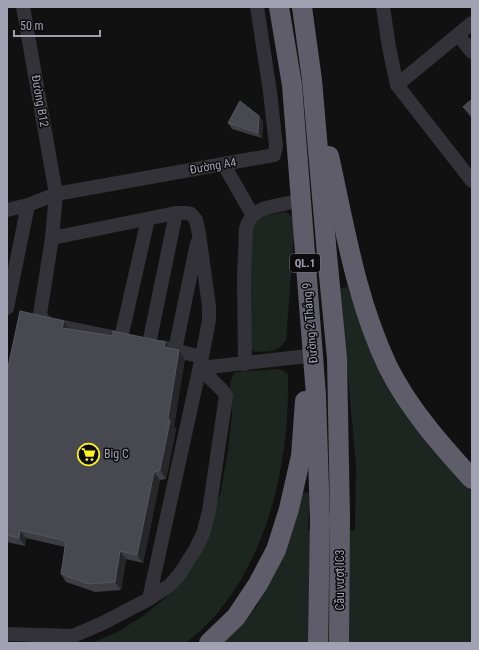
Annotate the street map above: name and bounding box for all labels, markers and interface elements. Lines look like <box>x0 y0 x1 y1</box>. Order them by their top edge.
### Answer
scale bar <box>14 12 100 38</box>
text: 50 m <box>20 19 44 33</box>
street label: Đường B12 <box>29 74 51 128</box>
street label: Đường A4 <box>189 155 237 177</box>
road number: QL.1 <box>290 254 320 272</box>
street label: Đường 2 Tháng 9 <box>299 282 320 364</box>
supermarket icon: Big C <box>76 441 102 467</box>
place label: Big C <box>104 447 129 461</box>
street label: Cầu vượt IC3 <box>333 549 347 610</box>

